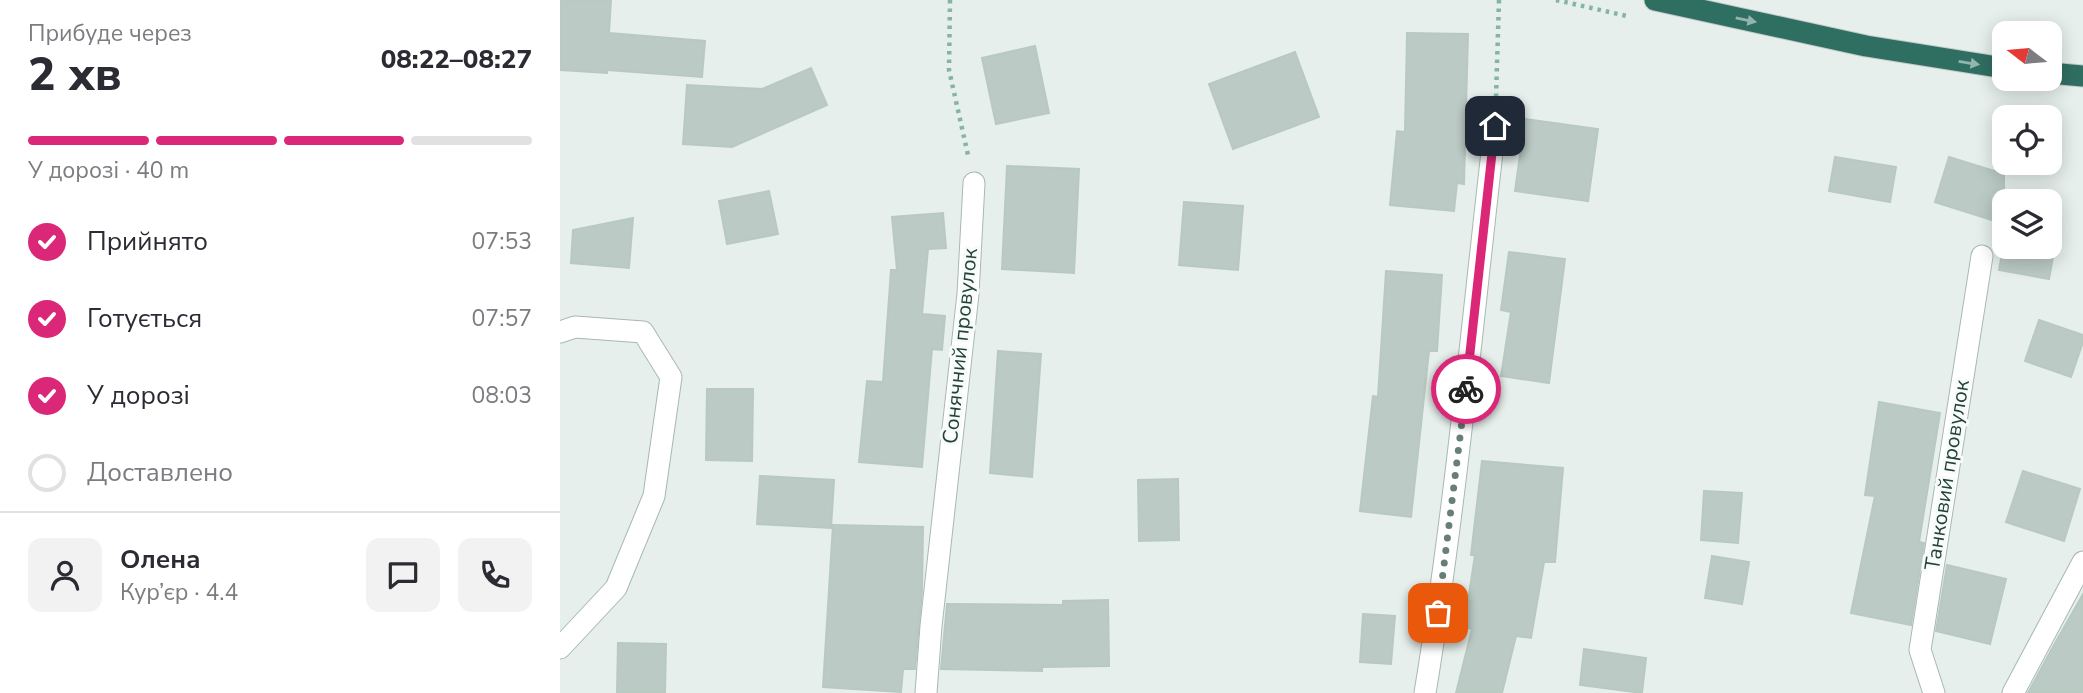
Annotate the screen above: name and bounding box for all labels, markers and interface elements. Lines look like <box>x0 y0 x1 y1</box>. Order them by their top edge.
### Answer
one-way arrow <box>1735 15 1757 26</box>
text: Прибуде через <box>28 18 192 49</box>
north arrow <box>1992 21 2062 91</box>
map controls <box>1992 21 2062 259</box>
text: 08:22–08:27 <box>381 42 532 77</box>
text: 2 хв <box>28 43 122 106</box>
one-way arrow <box>1958 58 1980 69</box>
pin <box>1465 96 1525 156</box>
button: locate <box>1992 105 2062 175</box>
icon: home <box>1476 107 1514 145</box>
text: У дорозі · 40 m <box>28 155 189 186</box>
button: layers <box>1992 189 2062 259</box>
icon: check <box>28 223 66 261</box>
text: Прийнято <box>87 224 208 259</box>
text: 07:53 <box>472 226 532 257</box>
street label: Сонячний провулок <box>936 246 984 445</box>
icon: check <box>28 300 66 338</box>
text: Готується <box>87 301 202 336</box>
text: 07:57 <box>472 303 532 334</box>
courier <box>1431 354 1501 424</box>
icon: bike <box>1447 370 1485 408</box>
icon: check <box>28 377 66 415</box>
street label: Танковий провулок <box>1918 377 1976 572</box>
text: У дорозі <box>87 378 190 413</box>
text: 08:03 <box>472 380 532 411</box>
text: Доставлено <box>87 455 233 490</box>
button: person <box>28 538 102 612</box>
button: chat <box>366 538 440 612</box>
button: phone <box>458 538 532 612</box>
text: Олена <box>120 542 201 577</box>
text: Кур’єр · 4.4 <box>120 577 238 608</box>
pin <box>1408 583 1468 643</box>
icon: bag <box>1419 594 1457 632</box>

